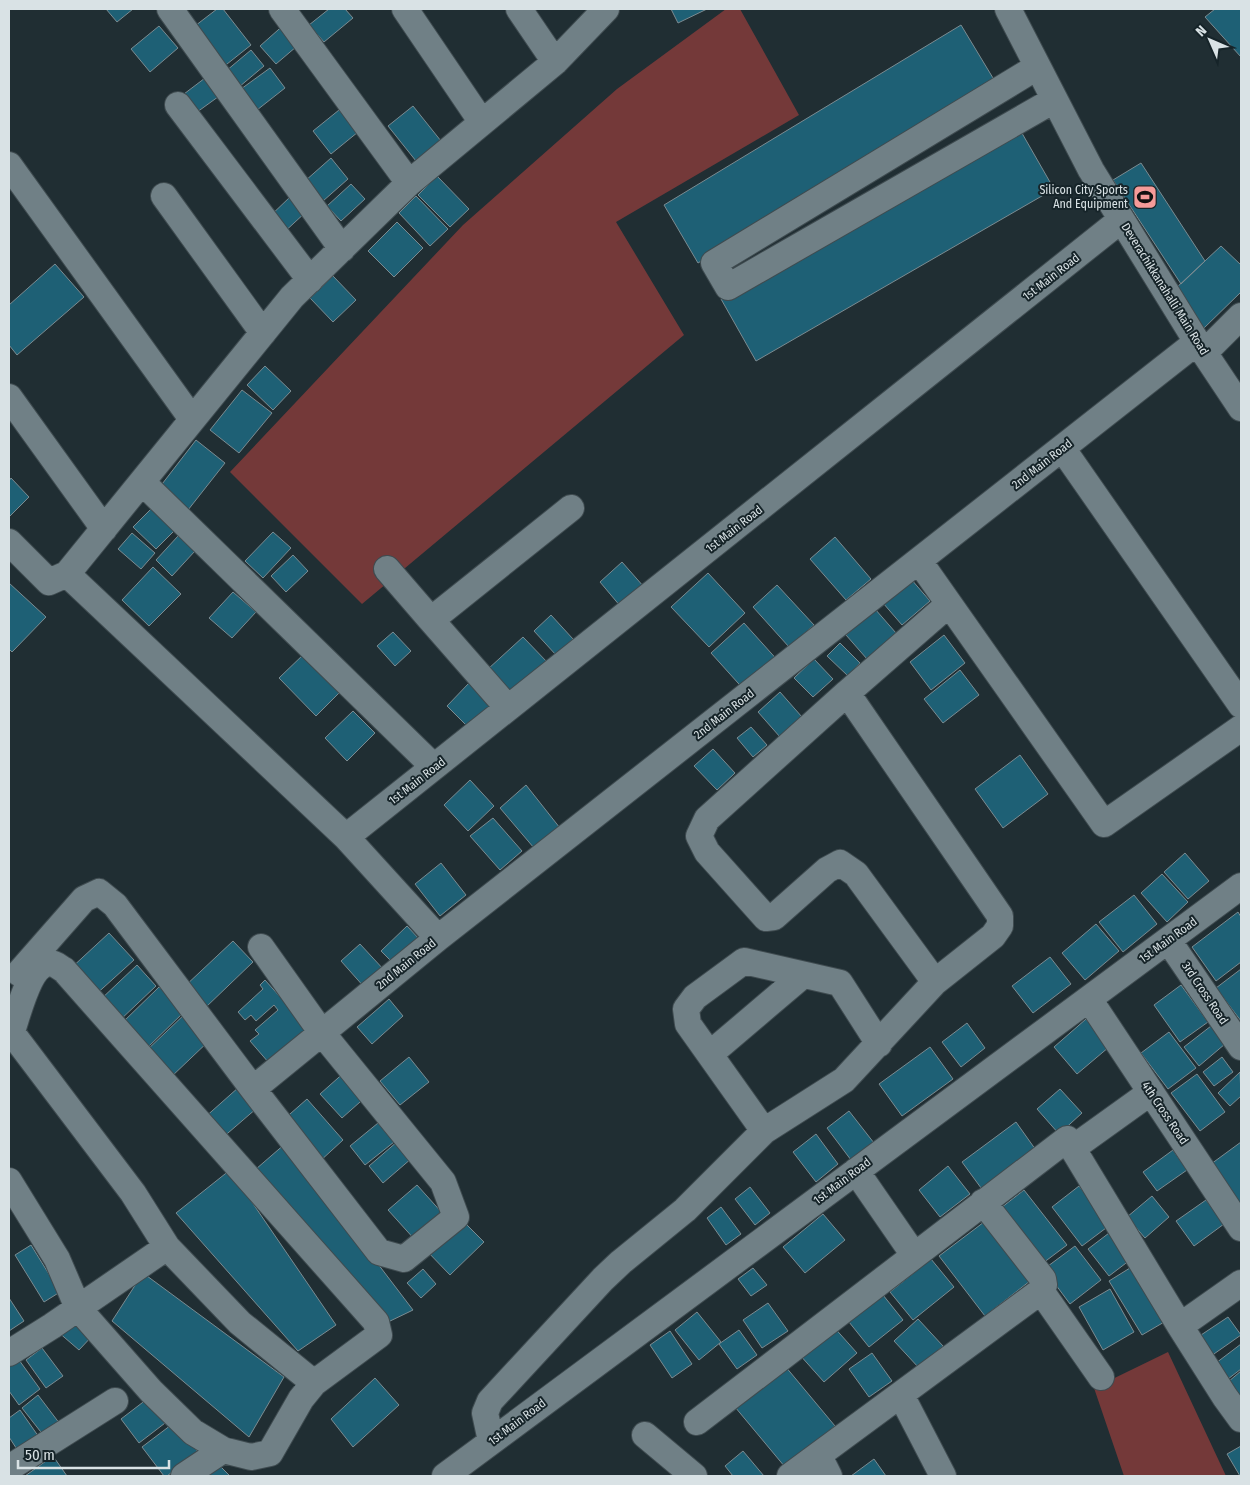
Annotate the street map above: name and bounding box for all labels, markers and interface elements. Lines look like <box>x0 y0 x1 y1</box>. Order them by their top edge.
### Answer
north arrow <box>1185 15 1235 65</box>
text: N <box>1192 22 1210 40</box>
place label: Silicon City Sports And Equipment <box>1039 183 1128 211</box>
sports icon: Silicon City Sports And Equipment <box>1132 184 1158 210</box>
street label: Deverachikkanahalli Main Road <box>1119 220 1211 358</box>
street label: 1st Main Road <box>1020 251 1082 303</box>
street label: 2nd Main Road <box>1009 436 1075 492</box>
street label: 1st Main Road <box>703 503 765 555</box>
street label: 2nd Main Road <box>691 686 757 742</box>
street label: 1st Main Road <box>386 755 448 807</box>
street label: 1st Main Road <box>1136 914 1200 966</box>
street label: 2nd Main Road <box>373 936 439 992</box>
street label: 3rd Cross Road <box>1179 959 1231 1027</box>
street label: 4th Cross Road <box>1139 1079 1191 1147</box>
street label: 1st Main Road <box>811 1155 873 1207</box>
street label: 1st Main Road <box>486 1396 548 1448</box>
scale bar <box>18 1438 169 1470</box>
text: 50 m <box>25 1446 55 1464</box>

